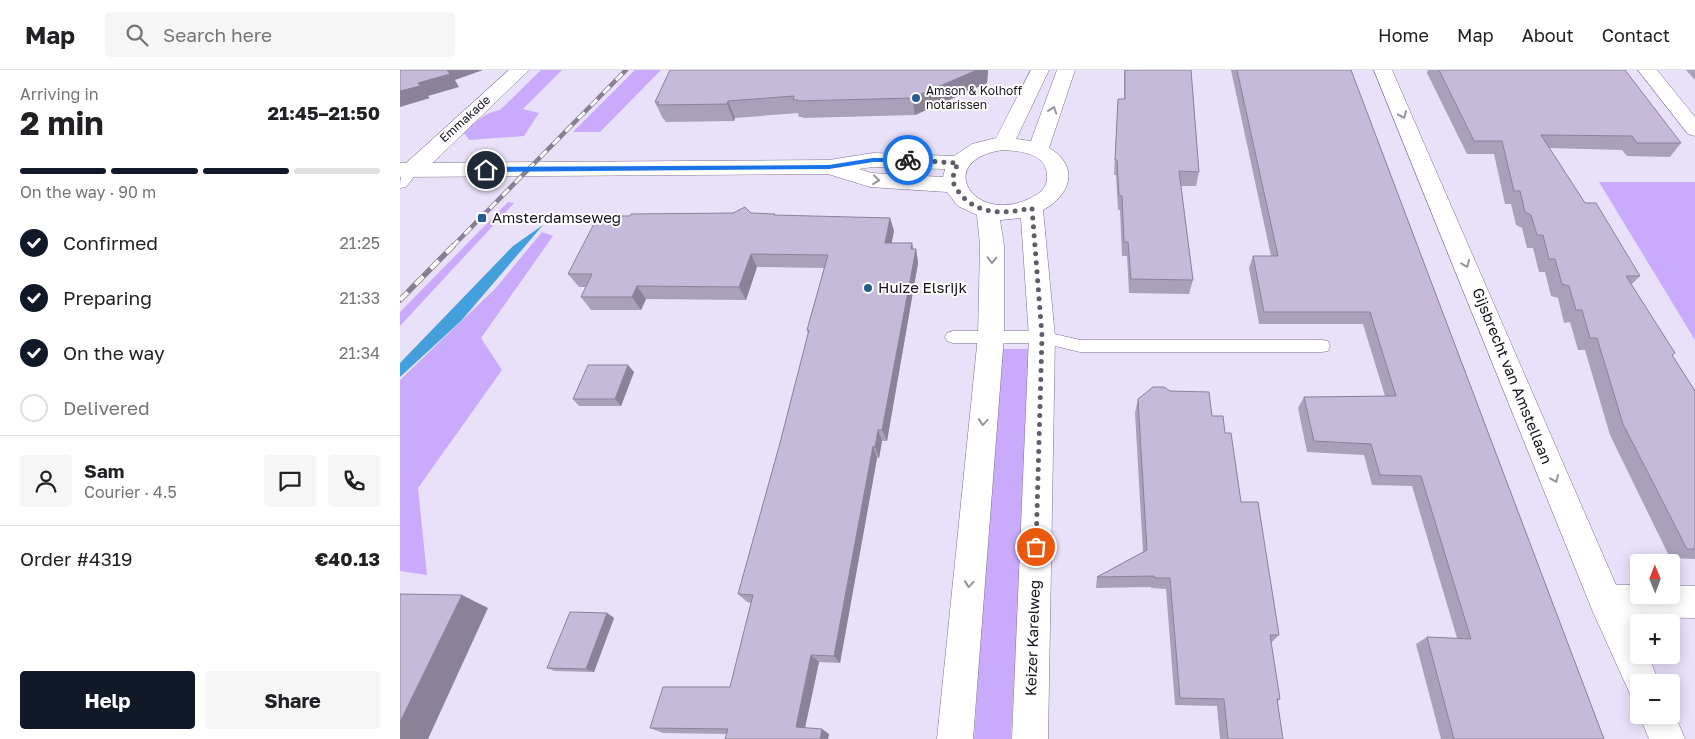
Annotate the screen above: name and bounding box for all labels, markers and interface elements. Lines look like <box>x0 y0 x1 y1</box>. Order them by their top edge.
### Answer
search box <box>105 12 455 57</box>
text: Map <box>25 20 75 49</box>
icon: search <box>123 21 151 49</box>
text: Search here <box>163 23 272 46</box>
text: Home <box>1378 24 1429 46</box>
text: Map <box>1457 24 1494 46</box>
text: About <box>1522 24 1574 46</box>
text: Contact <box>1602 24 1670 46</box>
place label: Amson & Kolhoff notarissen <box>926 83 1023 112</box>
text: Arriving in <box>20 84 99 104</box>
street label: Emmakade <box>436 92 493 145</box>
marker: Amson & Kolhoff notarissen <box>910 92 922 104</box>
text: 21:45–21:50 <box>268 101 380 124</box>
text: 2 min <box>20 104 104 142</box>
one-way arrow <box>1047 106 1057 115</box>
one-way arrow <box>1396 110 1407 119</box>
courier <box>883 135 933 185</box>
icon: bike <box>894 146 922 174</box>
pin <box>465 149 507 191</box>
icon: home <box>472 156 500 184</box>
one-way arrow <box>873 174 881 185</box>
text: On the way · 90 m <box>20 182 156 202</box>
place label: Amsterdamseweg <box>492 208 621 226</box>
marker: Amsterdamseweg <box>476 212 488 224</box>
icon: check <box>20 229 48 257</box>
text: Confirmed <box>63 231 158 254</box>
text: 21:25 <box>340 233 380 253</box>
one-way arrow <box>987 256 997 264</box>
one-way arrow <box>1460 259 1470 268</box>
place label: Huize Elsrijk <box>878 278 967 296</box>
marker: Huize Elsrijk <box>862 282 874 294</box>
icon: check <box>20 284 48 312</box>
street label: Gijsbrecht van Amstellaan <box>1469 285 1557 466</box>
text: Preparing <box>63 286 152 309</box>
text: 21:33 <box>339 288 380 308</box>
icon: check <box>20 339 48 367</box>
text: On the way <box>63 341 165 364</box>
text: 21:34 <box>339 343 380 363</box>
text: Delivered <box>63 396 150 419</box>
one-way arrow <box>978 418 989 426</box>
button: person <box>20 455 72 507</box>
button: chat <box>264 455 316 507</box>
button: phone <box>328 455 380 507</box>
text: Sam <box>84 459 124 482</box>
one-way arrow <box>1548 474 1559 483</box>
text: Courier · 4.5 <box>84 482 177 502</box>
pin <box>1015 526 1057 568</box>
icon: bag <box>1022 533 1050 561</box>
text: Order #4319 <box>20 547 132 570</box>
text: €40.13 <box>315 547 380 570</box>
north arrow <box>1630 554 1680 604</box>
map controls <box>1630 554 1680 724</box>
street label: Keizer Karelweg <box>1021 579 1043 696</box>
one-way arrow <box>964 580 975 588</box>
button: + <box>1630 614 1680 664</box>
button: Help <box>20 671 195 729</box>
button: Share <box>205 671 380 729</box>
button: − <box>1630 674 1680 724</box>

